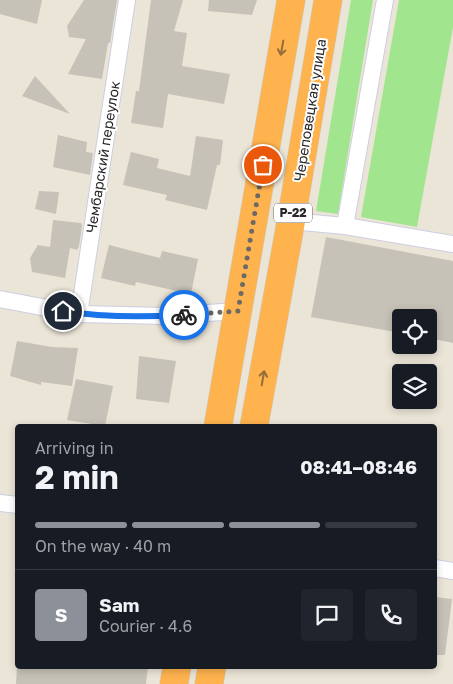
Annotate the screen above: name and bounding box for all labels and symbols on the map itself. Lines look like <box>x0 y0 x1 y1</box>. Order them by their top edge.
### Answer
street label: Череповецкая улица <box>290 37 329 182</box>
one-way arrow <box>277 40 287 56</box>
street label: Чембарский переулок <box>82 80 123 234</box>
pin <box>242 144 284 186</box>
road number: Р-22 <box>274 204 312 222</box>
pin <box>42 290 84 332</box>
courier <box>159 290 209 340</box>
one-way arrow <box>259 371 269 387</box>

